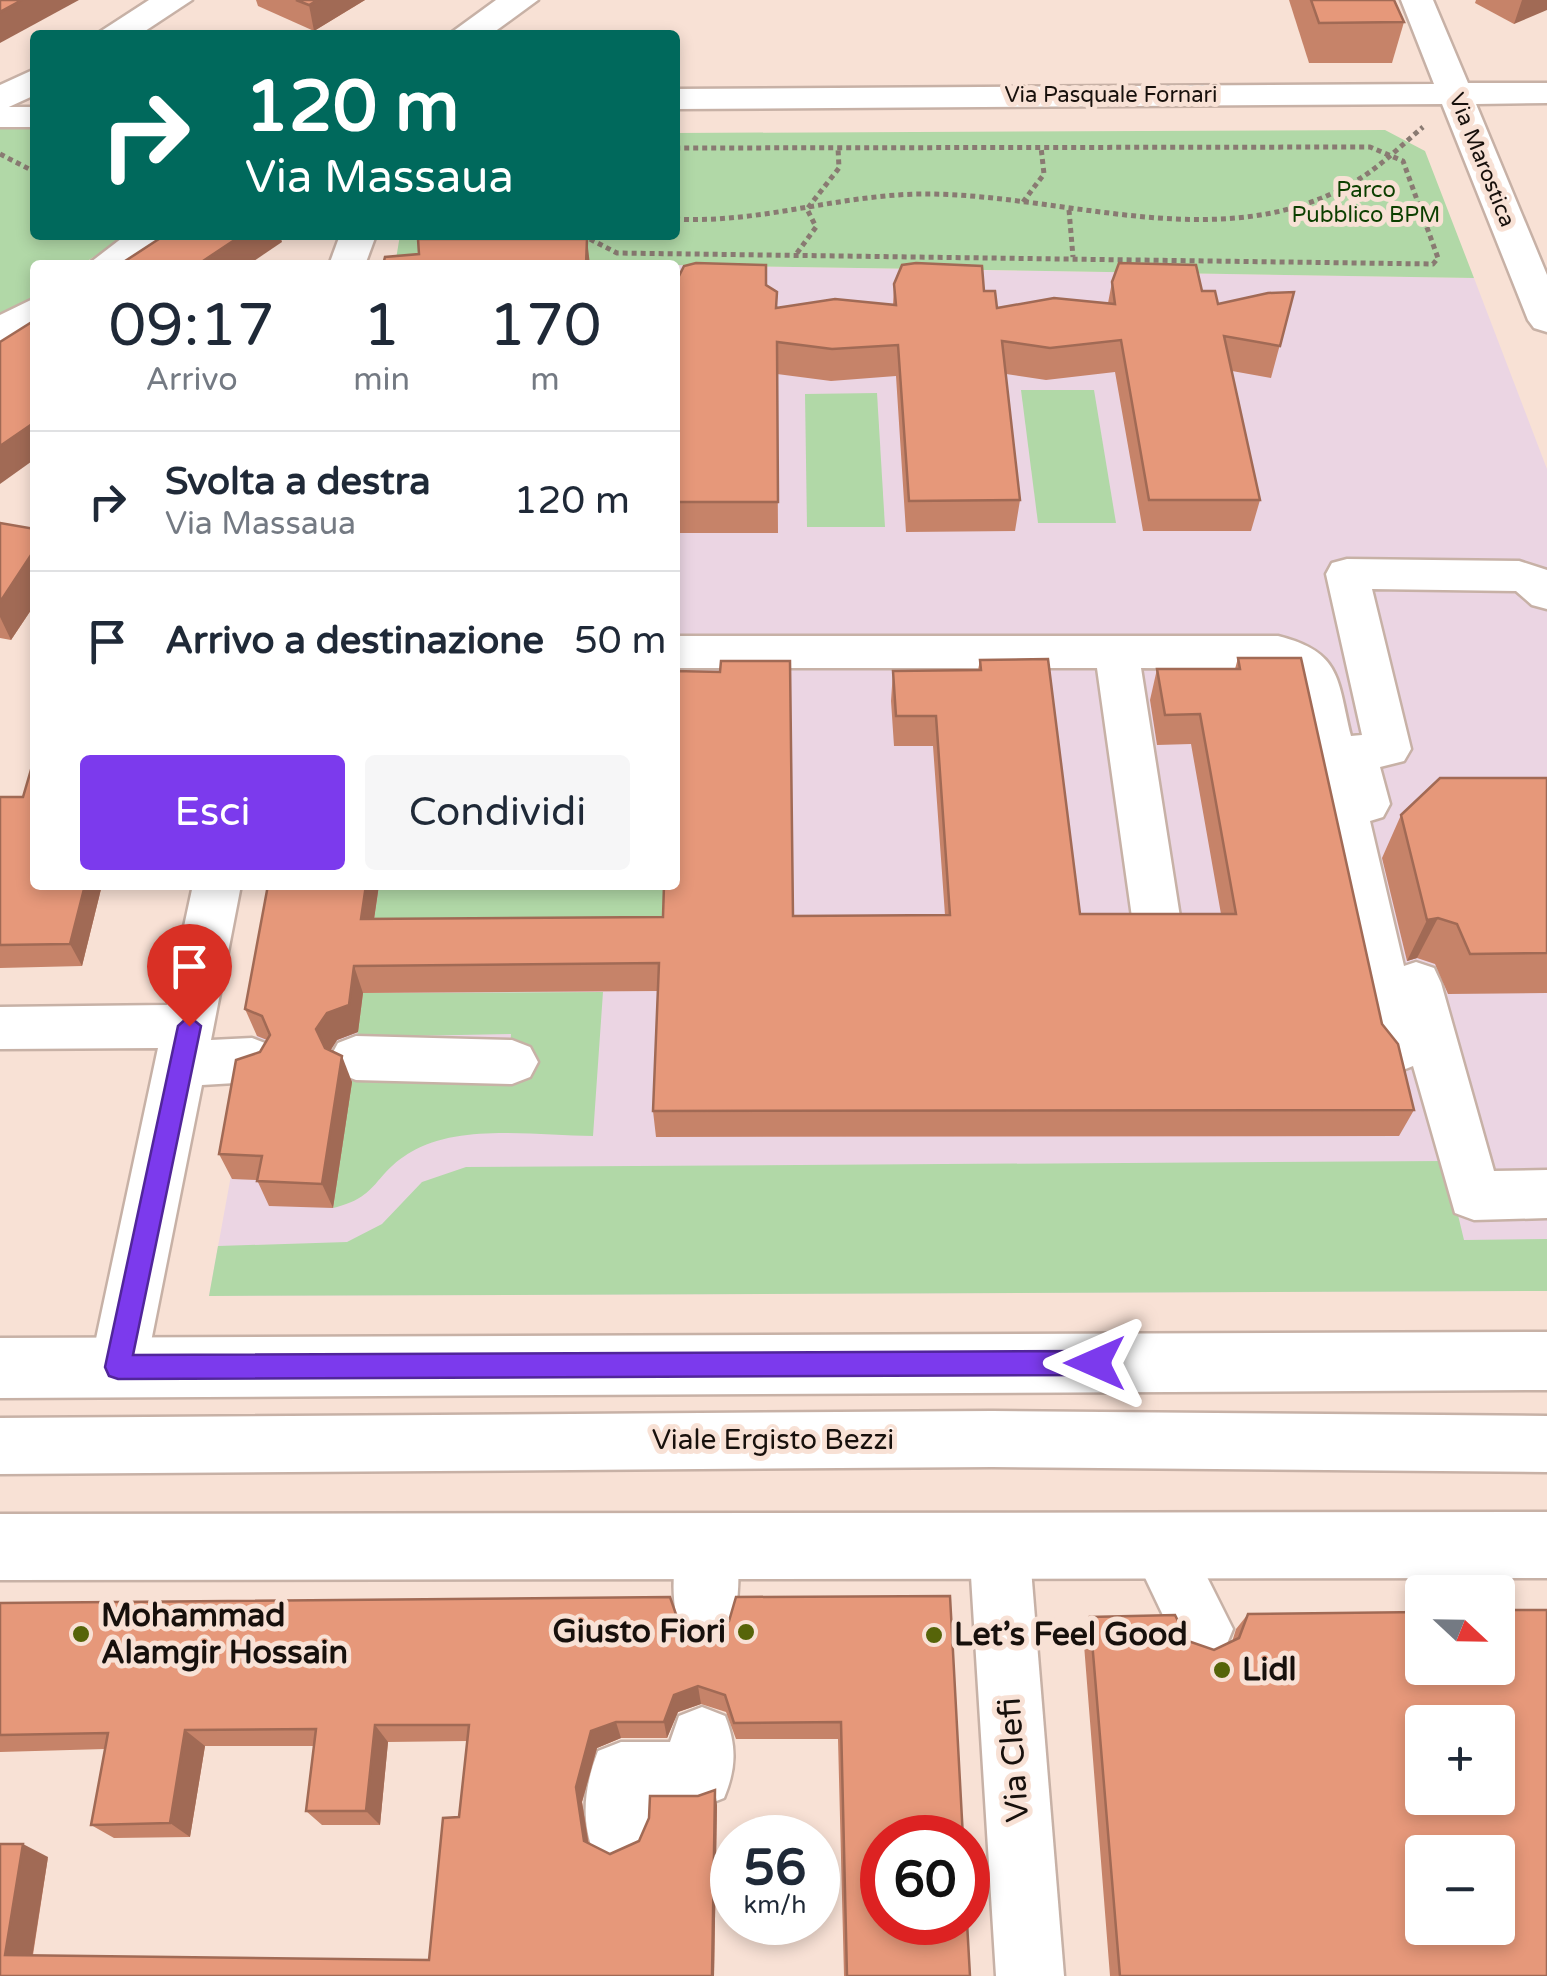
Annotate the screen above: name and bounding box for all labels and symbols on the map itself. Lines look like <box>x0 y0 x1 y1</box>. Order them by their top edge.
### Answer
street label: Via Pasquale Fornari <box>1004 82 1218 108</box>
street label: Via Marostica <box>1443 89 1521 231</box>
park label: Parco Pubblico BPM <box>1292 177 1440 228</box>
pin <box>147 924 232 1027</box>
position arrow <box>1043 1311 1147 1415</box>
street label: Viale Ergisto Bezzi <box>652 1423 894 1457</box>
north arrow <box>1405 1575 1515 1685</box>
place label: Mohammad Alamgir Hossain <box>101 1597 348 1672</box>
place label: Giusto Fiori <box>553 1613 726 1651</box>
place label: Let’s Feel Good <box>954 1616 1188 1654</box>
marker: Giusto Fiori <box>735 1621 757 1643</box>
marker: Mohammad Alamgir Hossain <box>70 1623 92 1645</box>
marker: Let’s Feel Good <box>923 1624 945 1646</box>
place label: Lidl <box>1242 1651 1297 1689</box>
marker: Lidl <box>1211 1659 1233 1681</box>
street label: Via Clefi <box>991 1696 1037 1824</box>
speed limit sign: 60 <box>860 1815 990 1945</box>

